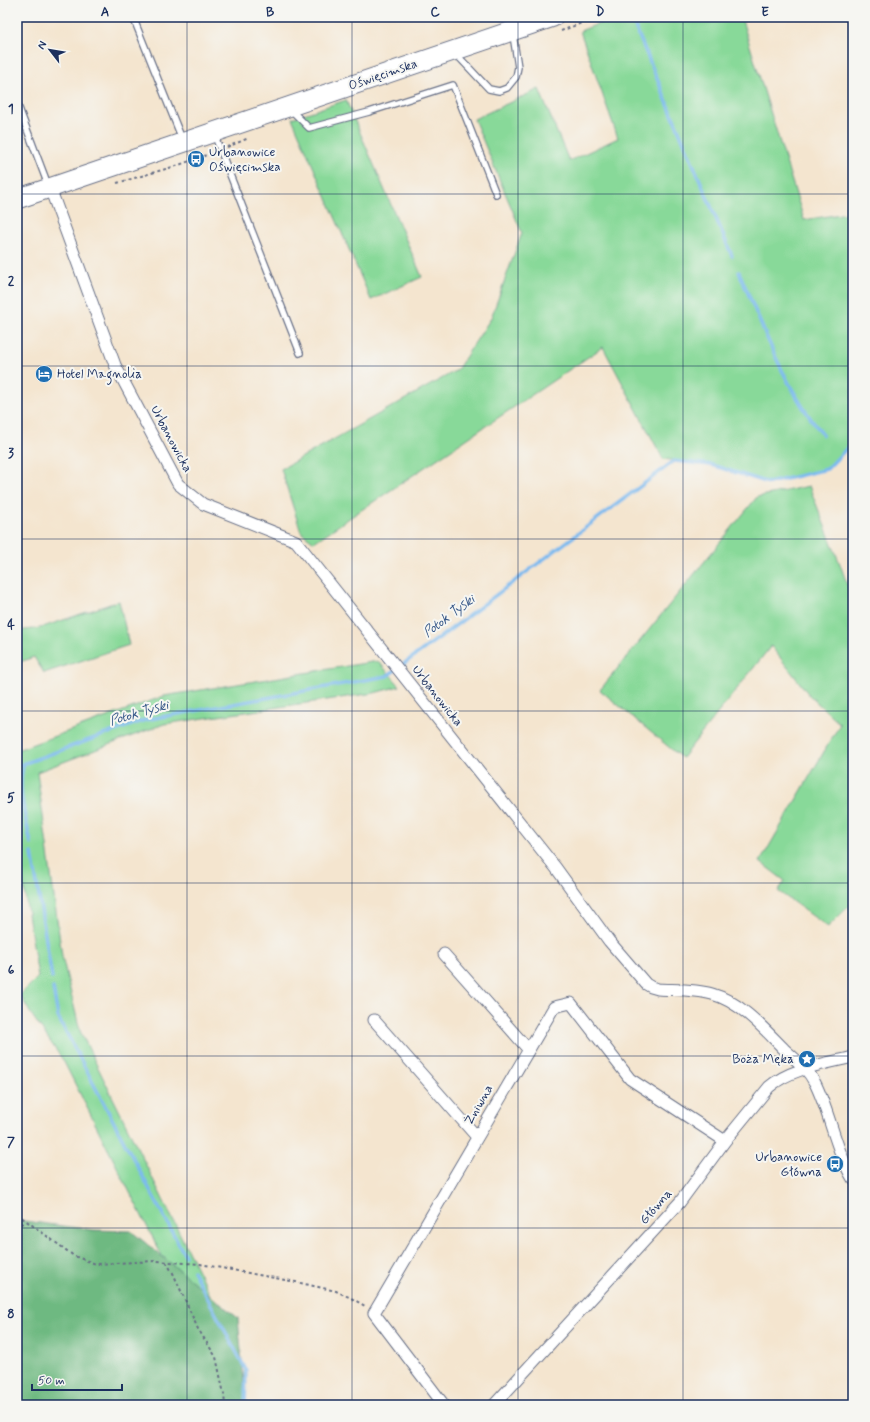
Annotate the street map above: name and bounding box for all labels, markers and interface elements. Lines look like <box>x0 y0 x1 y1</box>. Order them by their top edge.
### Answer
text: A <box>101 4 109 21</box>
text: B <box>266 4 275 21</box>
text: C <box>430 4 440 21</box>
text: D <box>596 4 605 21</box>
text: E <box>761 4 769 21</box>
north arrow <box>30 30 70 70</box>
text: N <box>34 39 50 52</box>
street label: Oświęcimska <box>346 55 420 95</box>
text: 1 <box>8 101 14 118</box>
place label: Urbanowice Oświęcimska <box>209 144 281 176</box>
bus stop icon: Urbanowice Oświęcimska <box>186 149 206 169</box>
text: 2 <box>8 273 15 290</box>
hotel icon: Hotel Magnolia <box>34 364 54 384</box>
place label: Hotel Magnolia <box>57 366 142 385</box>
street label: Urbanowicka <box>146 403 196 475</box>
text: 3 <box>8 445 14 462</box>
water label: Potok Tyski <box>419 589 480 641</box>
text: 4 <box>7 617 15 634</box>
street label: Urbanowicka <box>408 662 466 730</box>
water label: Potok Tyski <box>107 695 172 730</box>
text: 5 <box>7 790 15 807</box>
text: 6 <box>8 962 15 979</box>
place icon: Boża Męka <box>797 1049 817 1069</box>
place label: Boża Męka <box>732 1051 794 1068</box>
street label: Żniwna <box>461 1082 497 1128</box>
text: 7 <box>7 1134 15 1151</box>
place label: Urbanowice Główna <box>756 1149 822 1181</box>
bus stop icon: Urbanowice Główna <box>825 1154 845 1174</box>
street label: Główna <box>636 1186 676 1228</box>
text: 8 <box>7 1306 15 1323</box>
scale bar <box>32 1366 122 1392</box>
text: 50 m <box>38 1373 65 1389</box>

